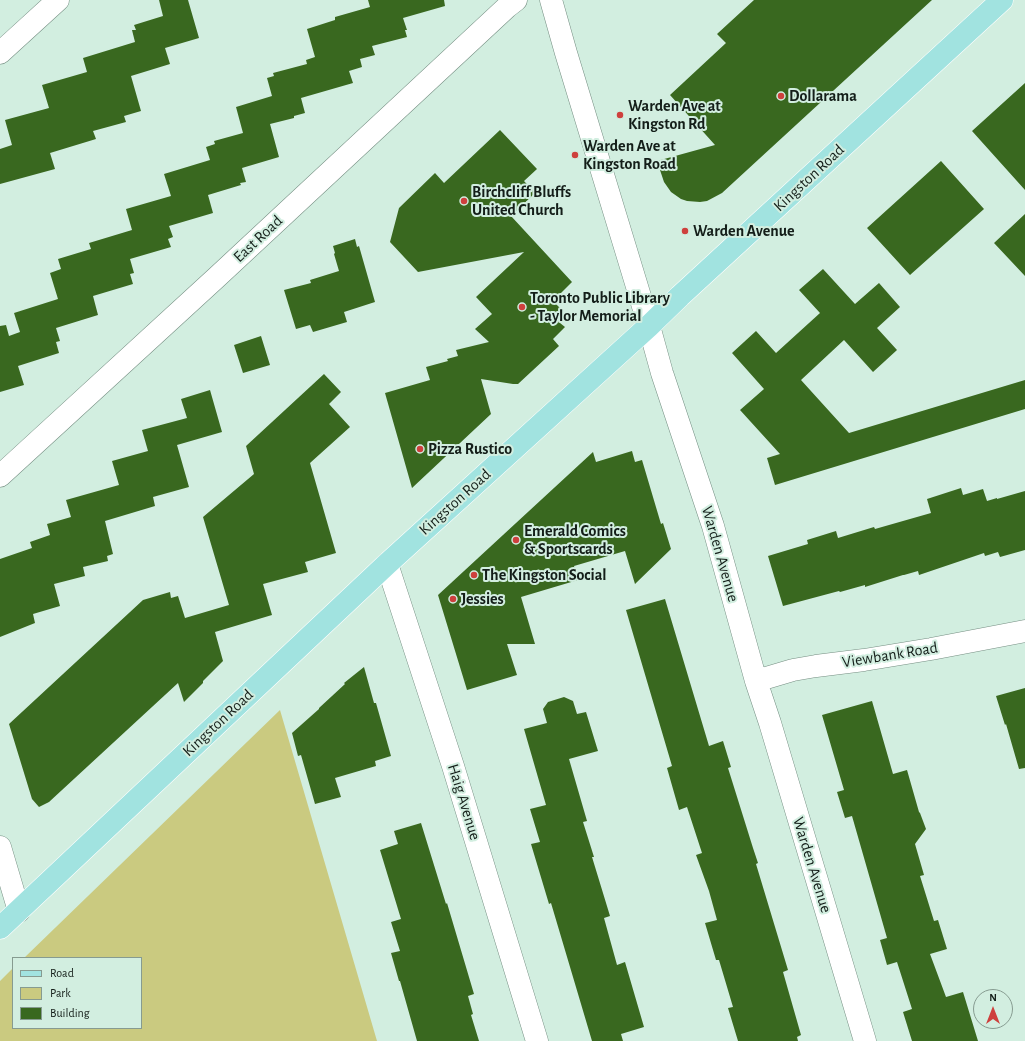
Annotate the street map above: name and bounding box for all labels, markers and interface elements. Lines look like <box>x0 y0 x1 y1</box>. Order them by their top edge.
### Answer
place label: Dollarama <box>789 86 857 106</box>
marker: Dollarama <box>776 91 786 101</box>
place label: Warden Ave at Kingston Rd <box>628 96 721 134</box>
marker: Warden Ave at Kingston Rd <box>615 110 625 120</box>
place label: Warden Ave at Kingston Road <box>583 136 676 174</box>
street label: Kingston Road <box>770 140 848 216</box>
marker: Warden Ave at Kingston Road <box>570 150 580 160</box>
place label: Birchcliff Bluffs United Church <box>472 182 571 220</box>
marker: Birchcliff Bluffs United Church <box>459 196 469 206</box>
street label: East Road <box>229 211 287 267</box>
place label: Warden Avenue <box>693 221 795 241</box>
marker: Warden Avenue <box>680 226 690 236</box>
place label: Toronto Public Library - Taylor Memorial <box>530 288 670 326</box>
marker: Toronto Public Library - Taylor Memorial <box>517 302 527 312</box>
place label: Pizza Rustico <box>428 439 512 459</box>
marker: Pizza Rustico <box>415 444 425 454</box>
street label: Kingston Road <box>415 465 495 539</box>
street label: Warden Avenue <box>697 504 743 604</box>
place label: Emerald Comics & Sportscards <box>524 521 626 559</box>
marker: Emerald Comics & Sportscards <box>511 535 521 545</box>
place label: The Kingston Social <box>482 565 607 585</box>
marker: The Kingston Social <box>469 570 479 580</box>
place label: Jessies <box>461 589 504 609</box>
marker: Jessies <box>448 594 458 604</box>
street label: Viewbank Road <box>841 638 939 672</box>
street label: Kingston Road <box>179 685 257 761</box>
street label: Haig Avenue <box>443 761 485 843</box>
street label: Warden Avenue <box>788 815 836 915</box>
legend <box>12 957 142 1029</box>
text: Road <box>50 967 74 979</box>
text: Park <box>50 987 71 999</box>
north arrow <box>973 989 1013 1029</box>
text: N <box>989 992 997 1003</box>
text: Building <box>50 1007 90 1019</box>

